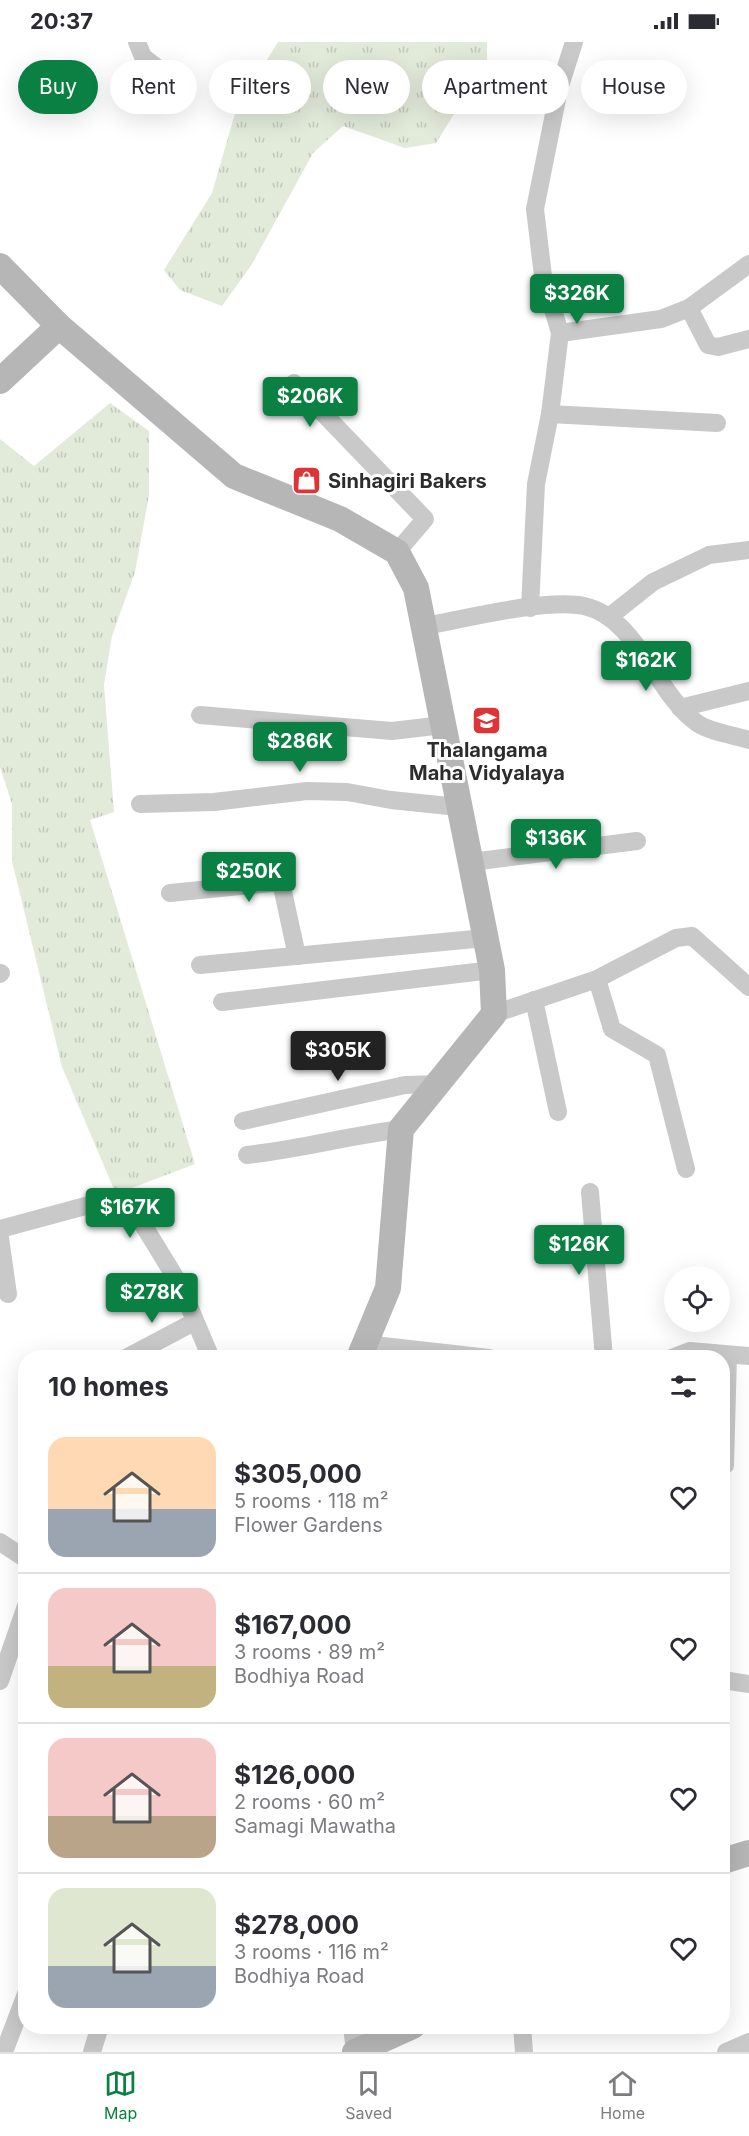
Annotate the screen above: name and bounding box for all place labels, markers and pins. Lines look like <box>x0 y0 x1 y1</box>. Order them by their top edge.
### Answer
pin: $326K <box>535 274 619 325</box>
pin: $206K <box>268 377 352 428</box>
shop icon: Sinhagiri Bakers <box>291 465 323 497</box>
place label: Sinhagiri Bakers <box>328 469 487 493</box>
pin: $162K <box>604 641 688 692</box>
school or university icon: Thalangama Maha Vidyalaya <box>471 704 503 736</box>
pin: $286K <box>258 722 342 773</box>
place label: Thalangama Maha Vidyalaya <box>409 738 565 785</box>
pin: $136K <box>514 819 598 870</box>
pin: $250K <box>207 852 291 903</box>
pin: $305K <box>296 1031 380 1082</box>
pin: $167K <box>88 1188 172 1239</box>
pin: $126K <box>537 1225 621 1276</box>
pin: $278K <box>110 1273 194 1324</box>

